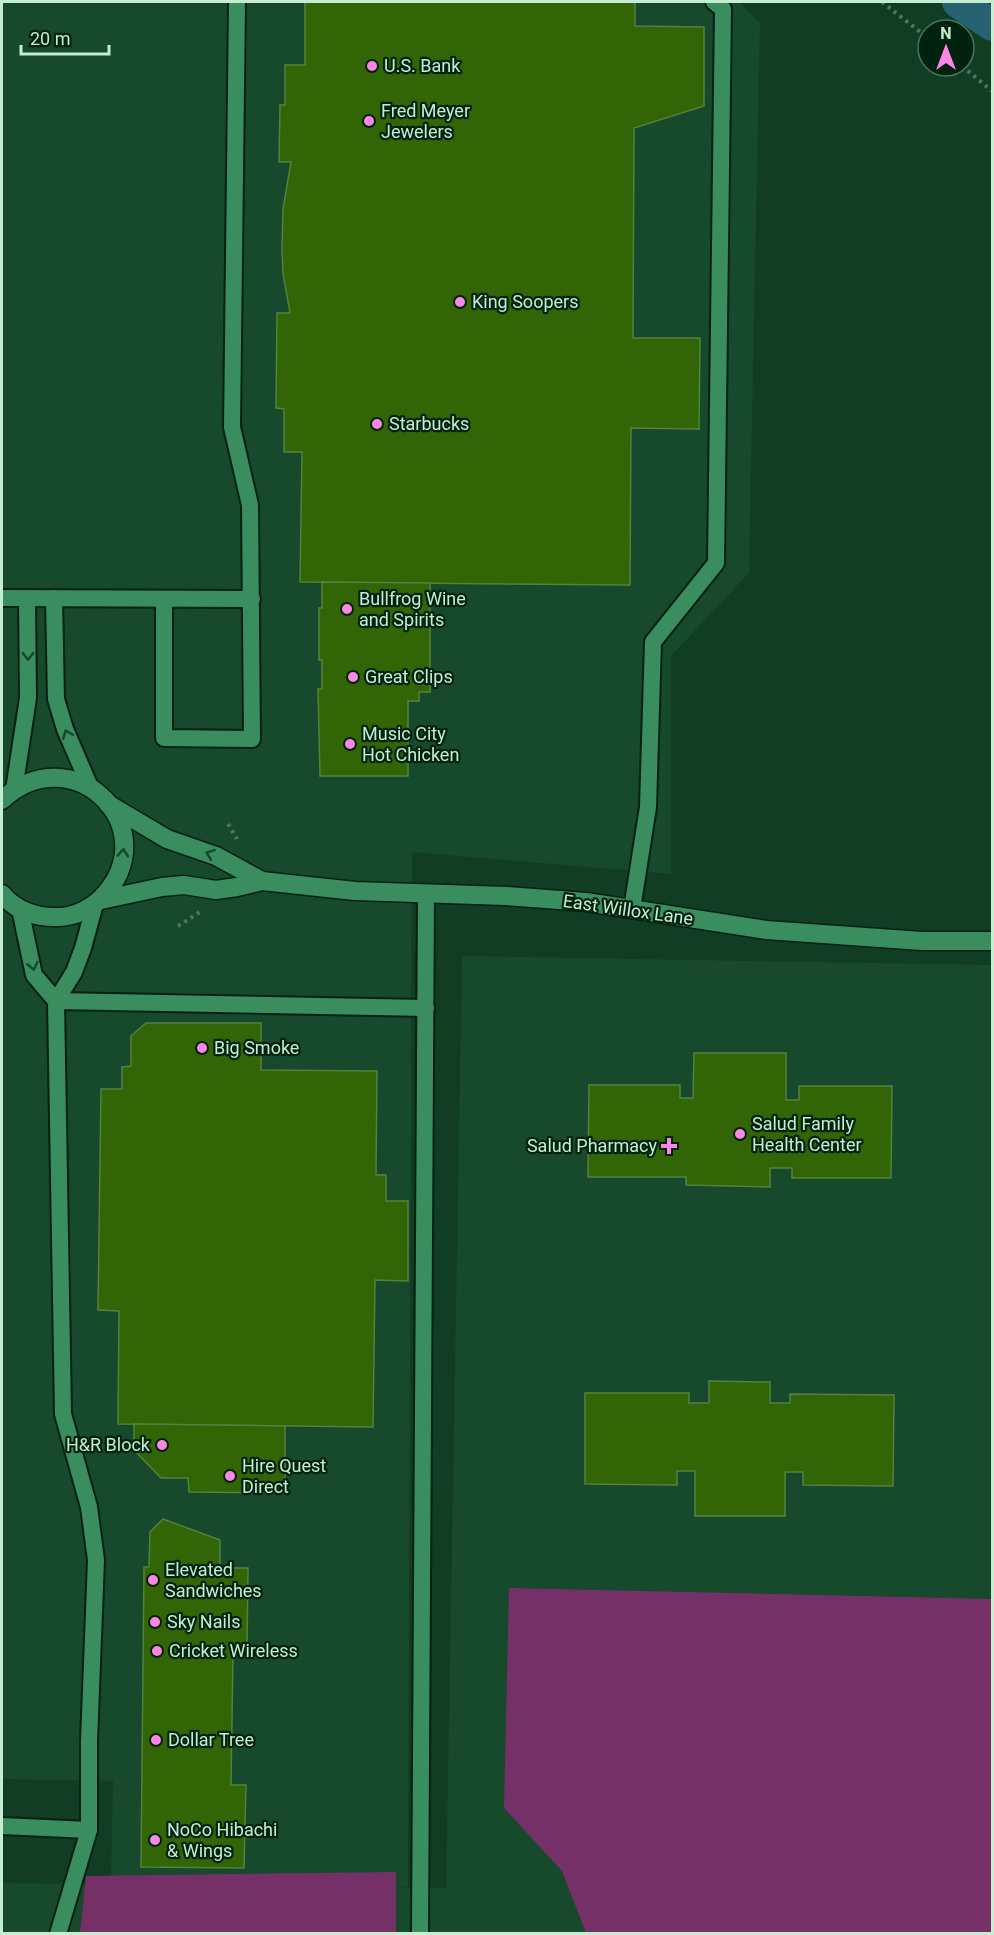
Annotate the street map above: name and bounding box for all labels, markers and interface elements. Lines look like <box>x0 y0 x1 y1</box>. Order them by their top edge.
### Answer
scale bar <box>21 18 110 56</box>
north arrow <box>916 18 976 78</box>
text: N <box>940 24 952 43</box>
text: 20 m <box>30 28 70 49</box>
place label: U.S. Bank <box>384 55 461 76</box>
marker: U.S. Bank <box>365 59 379 73</box>
place label: Fred Meyer Jewelers <box>381 100 470 142</box>
marker: Fred Meyer Jewelers <box>362 114 376 128</box>
place label: King Soopers <box>472 291 578 312</box>
marker: King Soopers <box>453 295 467 309</box>
place label: Starbucks <box>389 413 469 434</box>
marker: Starbucks <box>370 417 384 431</box>
place label: Bullfrog Wine and Spirits <box>359 588 466 630</box>
marker: Bullfrog Wine and Spirits <box>340 602 354 616</box>
one-way arrow <box>22 652 34 661</box>
place label: Great Clips <box>365 666 453 687</box>
marker: Great Clips <box>346 670 360 684</box>
place label: Music City Hot Chicken <box>362 723 459 765</box>
one-way arrow <box>62 729 74 740</box>
marker: Music City Hot Chicken <box>343 737 357 751</box>
one-way arrow <box>116 849 129 858</box>
one-way arrow <box>205 849 216 862</box>
street label: East Willox Lane <box>562 890 695 929</box>
one-way arrow <box>26 961 39 971</box>
place label: Big Smoke <box>214 1037 299 1058</box>
marker: Big Smoke <box>195 1041 209 1055</box>
place label: Salud Family Health Center <box>752 1113 862 1155</box>
marker: Salud Family Health Center <box>733 1127 747 1141</box>
place label: Salud Pharmacy <box>527 1135 657 1156</box>
marker: Salud Pharmacy <box>662 1139 676 1153</box>
place label: H&R Block <box>66 1434 151 1455</box>
marker: H&R Block <box>155 1438 169 1452</box>
place label: Hire Quest Direct <box>242 1455 326 1497</box>
marker: Hire Quest Direct <box>223 1469 237 1483</box>
place label: Elevated Sandwiches <box>165 1559 262 1601</box>
marker: Elevated Sandwiches <box>146 1573 160 1587</box>
place label: Sky Nails <box>167 1611 240 1632</box>
marker: Sky Nails <box>148 1615 162 1629</box>
place label: Cricket Wireless <box>169 1640 298 1661</box>
marker: Cricket Wireless <box>150 1644 164 1658</box>
place label: Dollar Tree <box>168 1729 254 1750</box>
marker: Dollar Tree <box>149 1733 163 1747</box>
place label: NoCo Hibachi & Wings <box>167 1819 277 1861</box>
marker: NoCo Hibachi & Wings <box>148 1833 162 1847</box>

